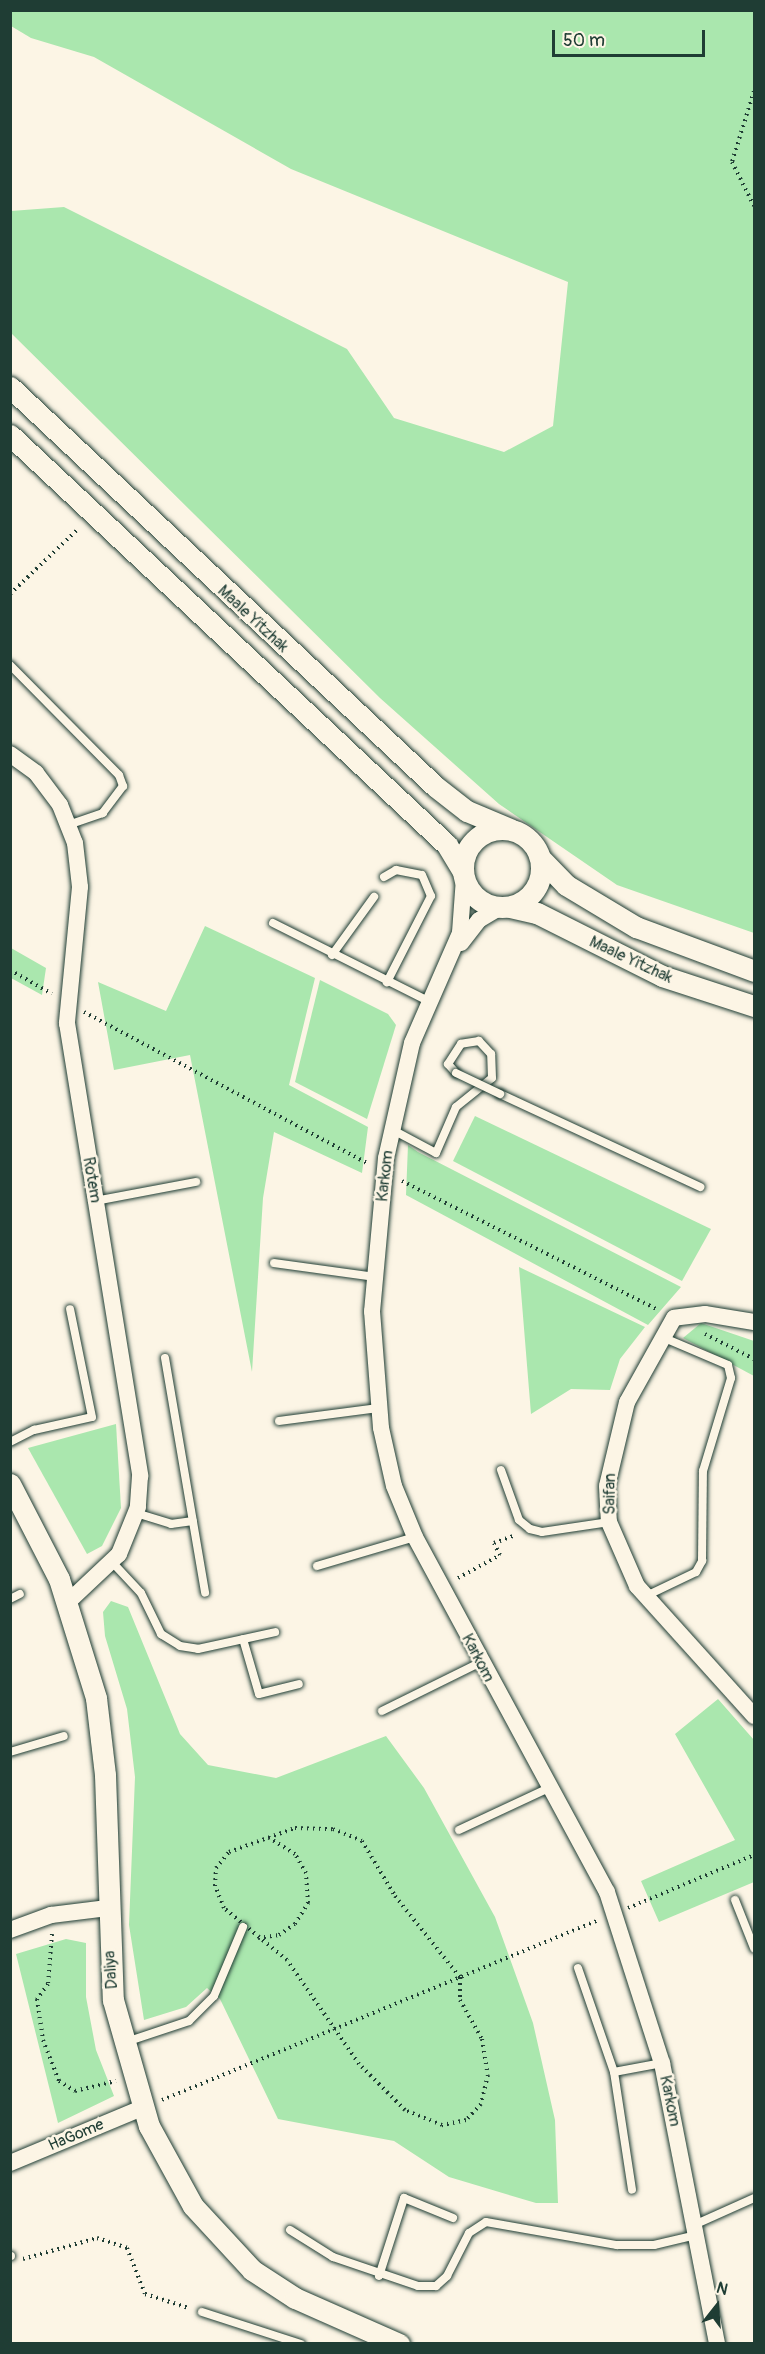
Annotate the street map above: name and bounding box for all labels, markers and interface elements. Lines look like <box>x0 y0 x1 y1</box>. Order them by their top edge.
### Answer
scale bar <box>555 18 708 56</box>
text: 50 m <box>563 29 605 52</box>
street label: Maale Yitzhak <box>214 581 292 657</box>
street label: Maale Yitzhak <box>586 932 676 988</box>
street label: Karkom <box>373 1149 397 1203</box>
street label: Rotem <box>79 1156 105 1204</box>
street label: Saifan <box>600 1473 620 1515</box>
street label: Karkom <box>457 1631 499 1685</box>
street label: Daliya <box>100 1950 122 1990</box>
street label: Karkom <box>655 2074 685 2128</box>
street label: HaGome <box>45 2115 107 2155</box>
north arrow <box>687 2276 747 2336</box>
text: N <box>714 2278 730 2300</box>

